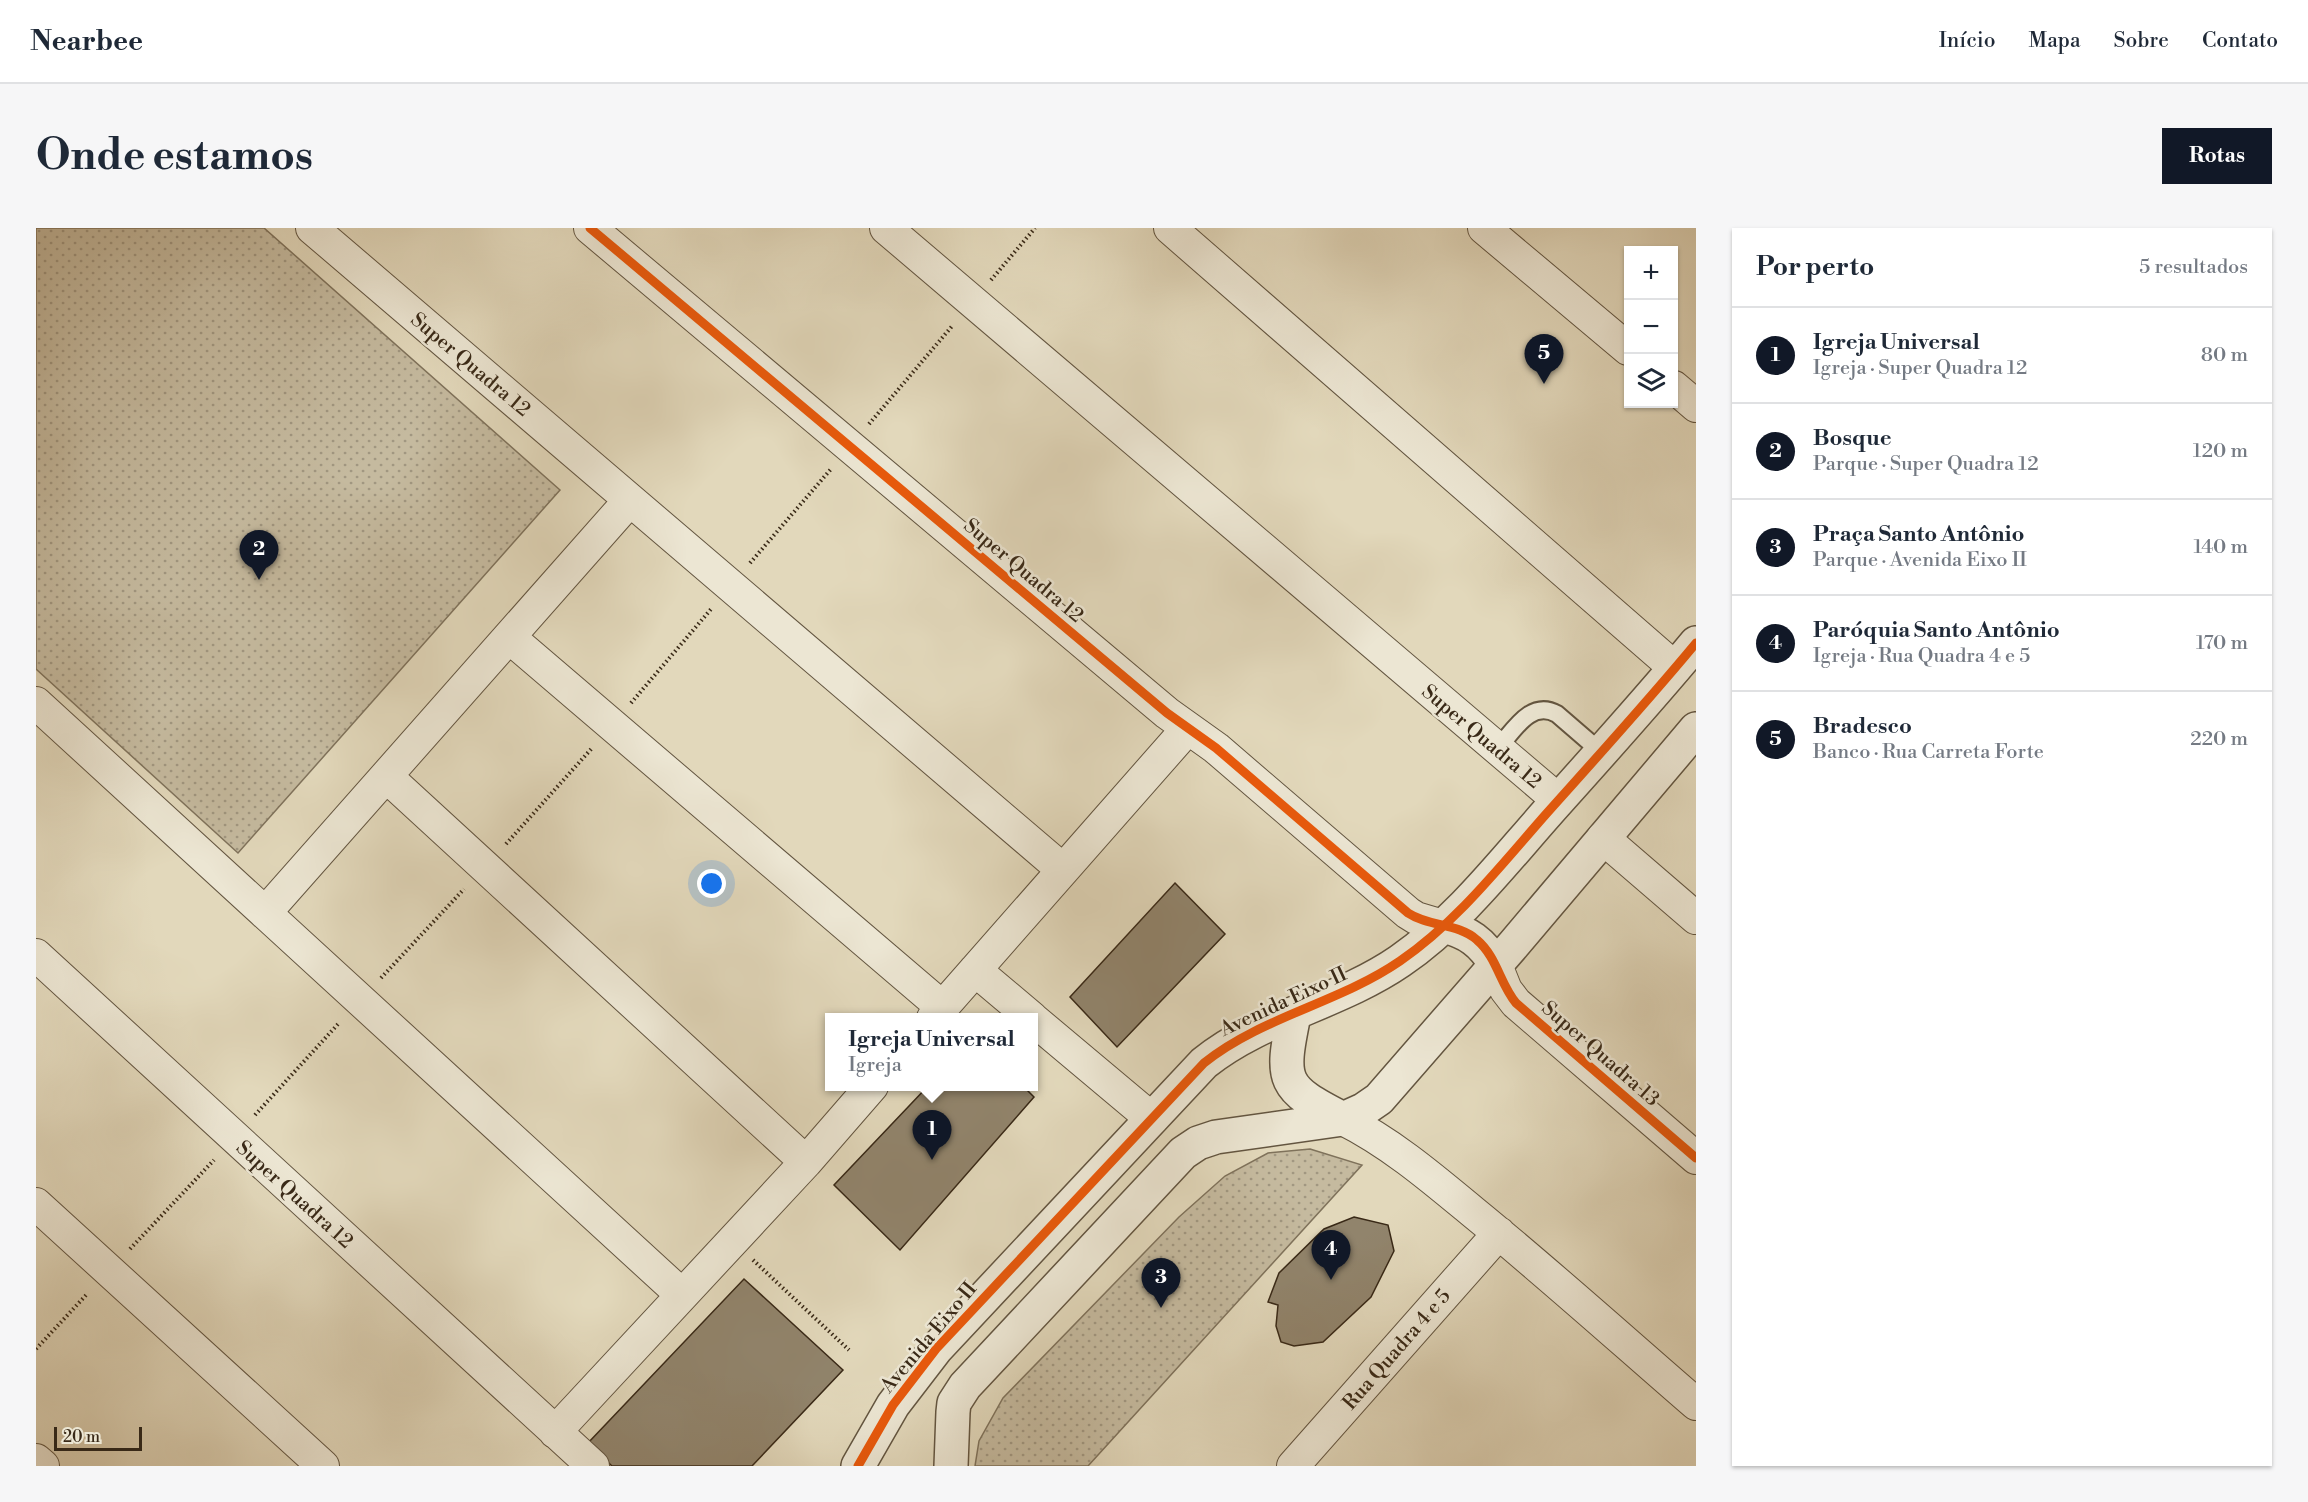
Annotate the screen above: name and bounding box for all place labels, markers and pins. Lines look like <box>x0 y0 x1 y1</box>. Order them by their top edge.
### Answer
pin: 5 <box>1524 334 1564 384</box>
pin: 2 <box>240 530 278 580</box>
pin: 1 <box>912 1110 952 1160</box>
pin: 4 <box>1312 1230 1350 1280</box>
pin: 3 <box>1142 1258 1180 1308</box>

